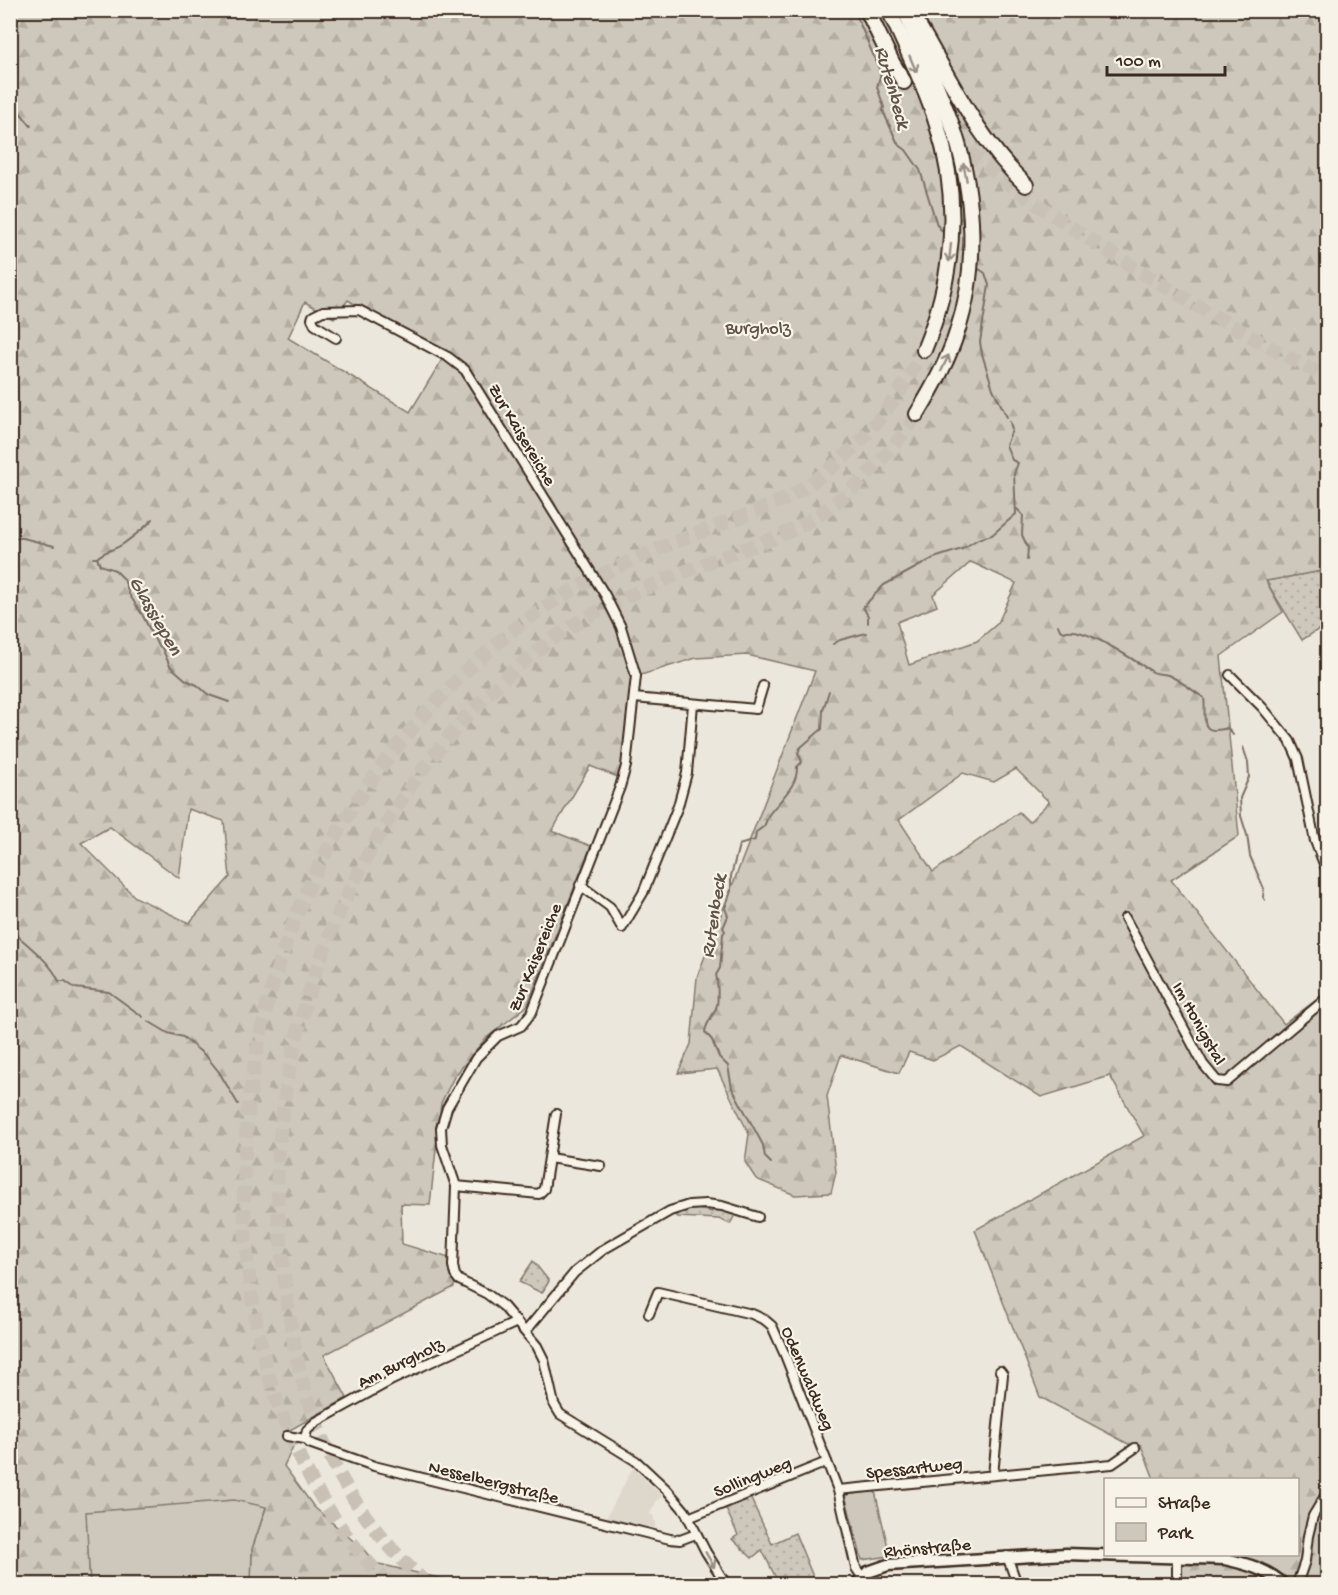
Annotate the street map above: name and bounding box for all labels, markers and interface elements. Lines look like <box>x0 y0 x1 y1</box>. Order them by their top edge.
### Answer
scale bar <box>1107 39 1226 77</box>
water label: Rutenbeck <box>868 44 914 134</box>
text: 100 m <box>1115 52 1161 73</box>
one-way arrow <box>908 54 919 73</box>
one-way arrow <box>959 163 970 182</box>
one-way arrow <box>944 242 955 262</box>
park label: Burgholz <box>724 319 792 340</box>
one-way arrow <box>939 354 951 372</box>
street label: Zur Kaisereiche <box>482 381 560 491</box>
water label: Glassiepen <box>122 573 186 661</box>
water label: Rutenbeck <box>697 871 734 960</box>
street label: Zur Kaisereiche <box>505 900 568 1015</box>
street label: Im Honigstal <box>1166 979 1229 1069</box>
street label: Odenwaldweg <box>775 1324 838 1434</box>
street label: Am Burgholz <box>355 1334 448 1394</box>
street label: Sollingweg <box>711 1453 795 1503</box>
street label: Spessartweg <box>865 1454 964 1485</box>
street label: Nesselbergstraße <box>426 1457 561 1510</box>
legend <box>1104 1478 1299 1556</box>
text: Straße <box>1158 1494 1211 1515</box>
text: Park <box>1157 1524 1194 1545</box>
street label: Rhönstraße <box>883 1535 972 1564</box>
one-way arrow <box>705 1551 717 1568</box>

